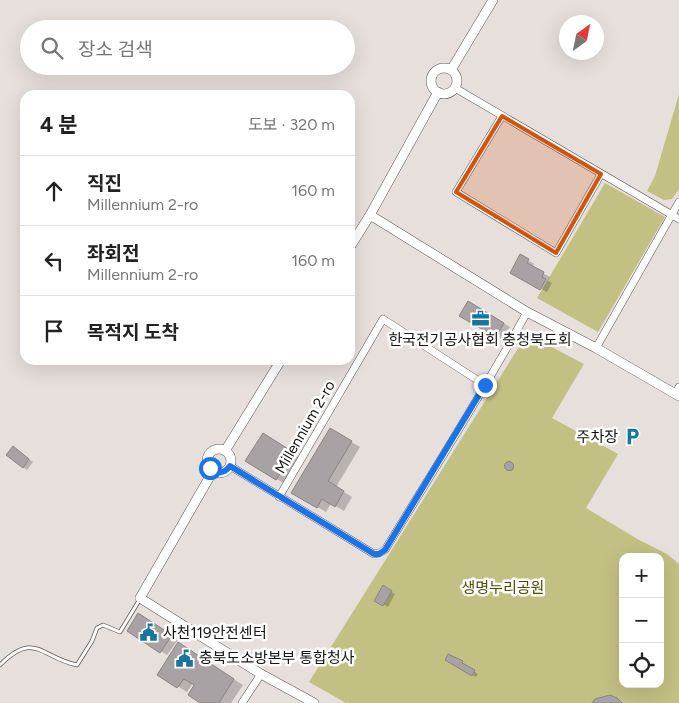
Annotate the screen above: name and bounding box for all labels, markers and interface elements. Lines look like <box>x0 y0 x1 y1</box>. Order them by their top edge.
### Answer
north arrow <box>559 15 604 60</box>
search box <box>20 20 355 75</box>
icon: search <box>38 34 66 62</box>
text: 장소 검색 <box>78 38 153 61</box>
text: 4 분 <box>40 112 78 137</box>
text: 도보 · 320 m <box>248 115 335 134</box>
text: 직진 <box>87 172 122 195</box>
icon: ahead <box>40 177 68 205</box>
text: 160 m <box>292 181 335 200</box>
text: Millennium 2-ro <box>87 195 198 214</box>
text: 좌회전 <box>87 242 139 265</box>
icon: left <box>40 247 68 275</box>
text: 160 m <box>292 251 335 270</box>
text: Millennium 2-ro <box>87 265 198 284</box>
office icon: 한국전기공사협회 충청북도회 <box>470 309 490 329</box>
icon: arrive <box>40 317 68 345</box>
text: 목적지 도착 <box>87 321 179 344</box>
place label: 한국전기공사협회 충청북도회 <box>388 331 572 349</box>
route end <box>474 374 497 397</box>
street label: Millennium 2-ro <box>271 377 339 477</box>
parking icon: 주차장 <box>622 427 642 447</box>
place label: 주차장 <box>577 428 618 446</box>
route start <box>199 457 222 480</box>
map controls <box>619 553 664 688</box>
button: + <box>619 553 664 598</box>
park label: 생명누리공원 <box>462 579 544 597</box>
button: − <box>619 598 664 643</box>
public building icon: 사천119안전센터 <box>139 623 159 643</box>
place label: 사천119안전센터 <box>163 624 267 642</box>
button: locate <box>619 643 664 688</box>
public building icon: 충북도소방본부 통합청사 <box>175 648 195 668</box>
place label: 충북도소방본부 통합청사 <box>199 649 355 667</box>

